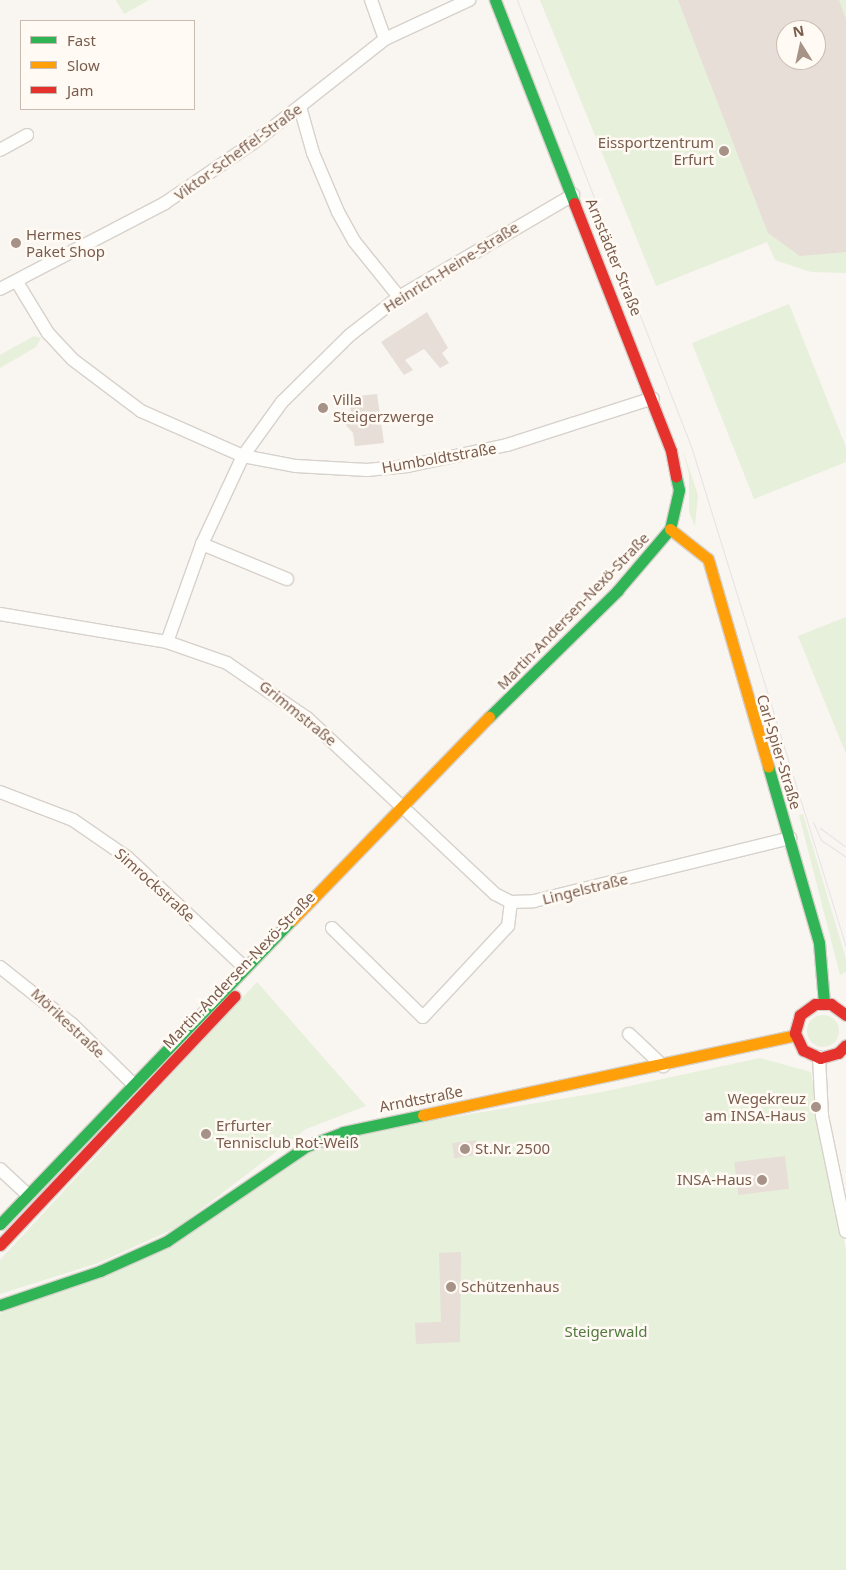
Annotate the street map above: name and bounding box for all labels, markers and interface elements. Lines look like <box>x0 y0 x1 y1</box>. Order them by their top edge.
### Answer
legend <box>20 20 195 110</box>
north arrow <box>776 20 826 70</box>
text: N <box>791 20 806 41</box>
text: Fast <box>67 30 96 50</box>
text: Slow <box>67 55 100 75</box>
text: Jam <box>67 80 94 100</box>
street label: Viktor-Scheffel-Straße <box>171 100 305 204</box>
place label: Eissportzentrum Erfurt <box>598 133 714 168</box>
marker: Eissportzentrum Erfurt <box>718 145 730 157</box>
street label: Arnstädter Straße <box>582 196 646 318</box>
street label: Heinrich-Heine-Straße <box>380 218 522 316</box>
place label: Hermes Paket Shop <box>26 225 105 260</box>
marker: Hermes Paket Shop <box>10 237 22 249</box>
place label: Villa Steigerzwerge <box>333 390 434 425</box>
marker: Villa Steigerzwerge <box>317 402 329 414</box>
street label: Humboldtstraße <box>380 439 498 477</box>
street label: Martin-Andersen-Nexö-Straße <box>493 529 653 693</box>
street label: Grimmstraße <box>256 676 340 750</box>
street label: Carl-Spier-Straße <box>753 692 805 812</box>
street label: Simrockstraße <box>111 844 199 926</box>
street label: Lingelstraße <box>540 870 630 908</box>
street label: Martin-Andersen-Nexö-Straße <box>159 888 319 1052</box>
street label: Mörikestraße <box>27 984 109 1062</box>
street label: Arndtstraße <box>378 1082 464 1116</box>
place label: Wegekreuz am INSA-Haus <box>705 1089 806 1124</box>
marker: Wegekreuz am INSA-Haus <box>810 1101 822 1113</box>
place label: Erfurter Tennisclub Rot-Weiß <box>216 1116 359 1151</box>
marker: Erfurter Tennisclub Rot-Weiß <box>200 1128 212 1140</box>
place label: St.Nr. 2500 <box>475 1140 550 1158</box>
marker: St.Nr. 2500 <box>459 1143 471 1155</box>
place label: INSA-Haus <box>677 1171 752 1189</box>
marker: INSA-Haus <box>756 1174 768 1186</box>
place label: Schützenhaus <box>461 1278 559 1296</box>
marker: Schützenhaus <box>445 1281 457 1293</box>
park label: Steigerwald <box>564 1323 648 1341</box>

